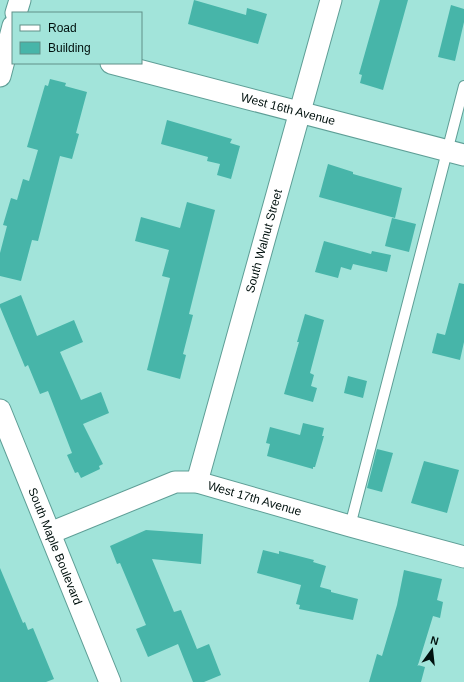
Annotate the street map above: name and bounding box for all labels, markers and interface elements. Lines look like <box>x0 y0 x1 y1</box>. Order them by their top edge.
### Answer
legend <box>12 12 142 64</box>
text: Road <box>48 21 77 35</box>
text: Building <box>48 41 91 55</box>
street label: West 16th Avenue <box>239 90 337 128</box>
street label: South Walnut Street <box>243 187 285 295</box>
street label: West 17th Avenue <box>206 478 304 519</box>
street label: South Maple Boulevard <box>25 486 85 607</box>
north arrow <box>412 630 452 670</box>
text: N <box>429 634 440 647</box>

